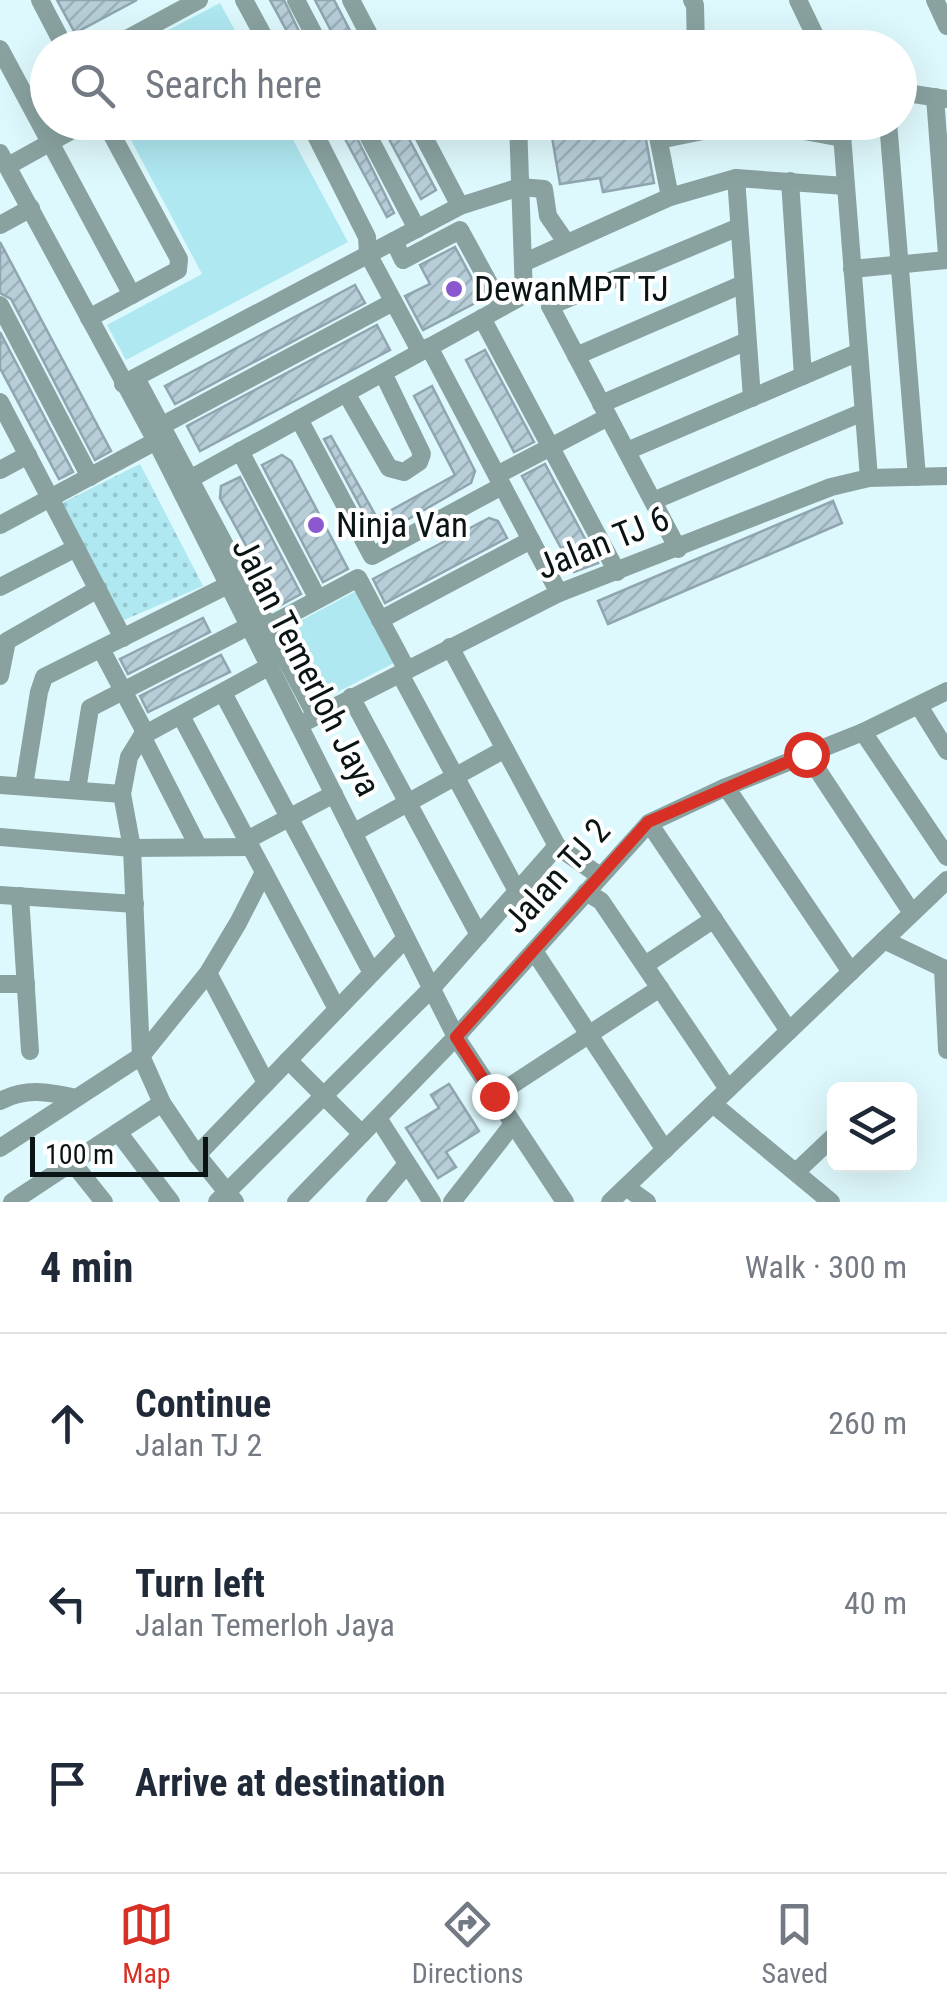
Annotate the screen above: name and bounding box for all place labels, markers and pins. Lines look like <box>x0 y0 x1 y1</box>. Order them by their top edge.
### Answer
place label: DewanMPT TJ <box>474 269 669 310</box>
marker: DewanMPT TJ <box>443 278 465 300</box>
place label: Ninja Van <box>336 505 468 546</box>
marker: Ninja Van <box>305 514 327 536</box>

